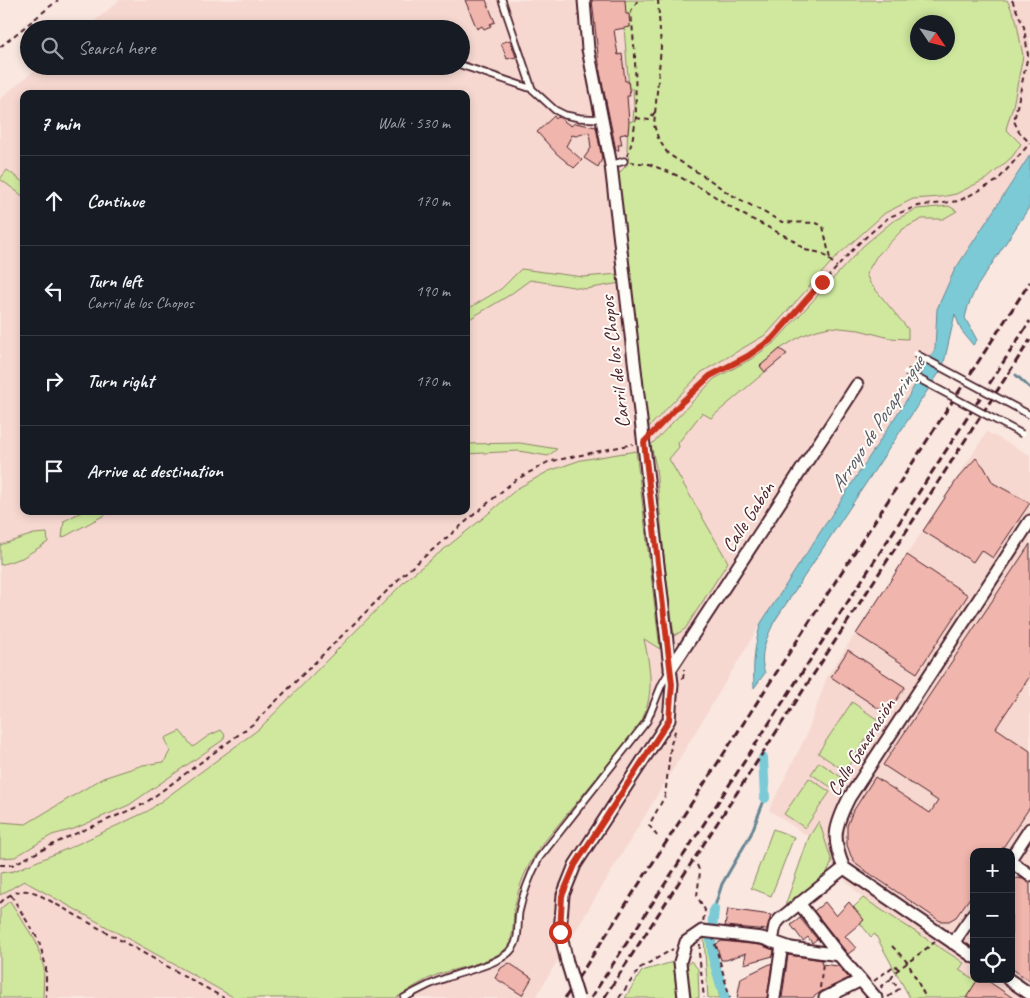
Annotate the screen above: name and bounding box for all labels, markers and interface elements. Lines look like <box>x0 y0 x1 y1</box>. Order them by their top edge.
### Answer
north arrow <box>910 15 955 60</box>
search box <box>20 20 470 75</box>
icon: search <box>38 34 66 62</box>
text: Search here <box>78 36 155 60</box>
text: 7 min <box>40 110 80 136</box>
text: Walk · 530 m <box>378 113 450 133</box>
icon: ahead <box>40 187 68 215</box>
text: Continue <box>87 189 144 213</box>
text: 170 m <box>416 191 450 211</box>
text: Turn left <box>87 269 142 293</box>
route end <box>811 271 834 294</box>
icon: left <box>40 277 68 305</box>
text: 190 m <box>416 281 450 301</box>
street label: Carril de los Chopos <box>594 292 636 430</box>
text: Carril de los Chopos <box>87 293 193 313</box>
water label: Arroyo de Pocapringue <box>824 349 932 496</box>
icon: right <box>40 367 68 395</box>
text: Turn right <box>87 369 154 393</box>
text: 170 m <box>416 371 450 391</box>
icon: arrive <box>40 457 68 485</box>
text: Arrive at destination <box>87 459 223 483</box>
street label: Calle Gabón <box>716 476 781 557</box>
street label: Calle Generación <box>821 693 901 800</box>
map controls <box>970 848 1015 983</box>
button: + <box>970 848 1015 893</box>
button: − <box>970 893 1015 938</box>
route start <box>549 921 572 944</box>
button: locate <box>970 938 1015 983</box>

